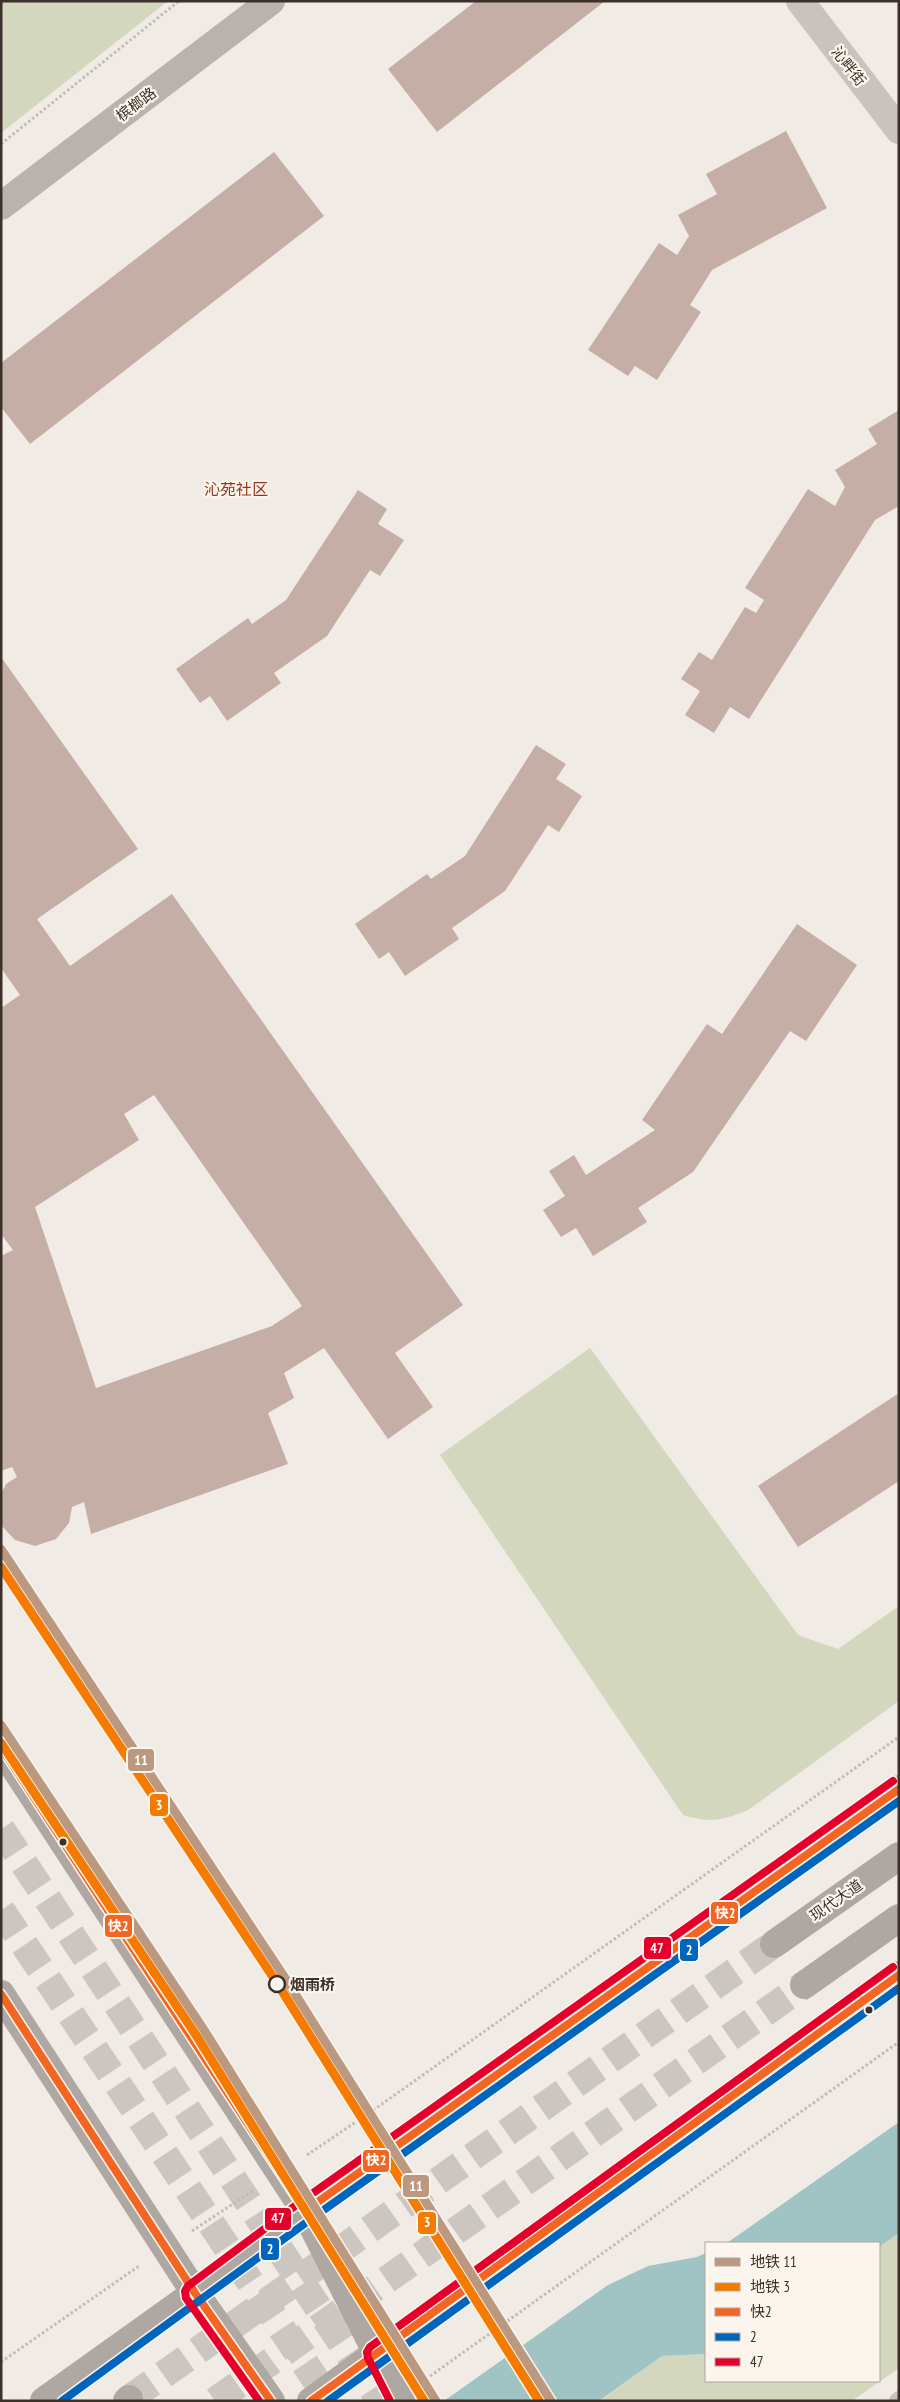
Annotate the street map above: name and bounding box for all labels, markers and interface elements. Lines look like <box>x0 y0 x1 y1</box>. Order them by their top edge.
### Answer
street label: 沁畔街 <box>828 42 870 90</box>
street label: 槟榔路 <box>112 83 160 125</box>
district label: 沁苑社区 <box>204 479 268 499</box>
line badge: 11 <box>127 1748 155 1772</box>
text: 11 <box>134 1751 148 1769</box>
line badge: 3 <box>149 1793 169 1817</box>
text: 3 <box>156 1796 162 1814</box>
unlabelled marker <box>58 1837 68 1847</box>
street label: 现代大道 <box>806 1875 866 1925</box>
line badge: 快2 <box>710 1901 739 1925</box>
text: 快2 <box>715 1904 735 1922</box>
line badge: 快2 <box>104 1914 133 1938</box>
text: 快2 <box>108 1917 128 1935</box>
line badge: 47 <box>643 1936 672 1960</box>
line badge: 2 <box>679 1938 699 1962</box>
text: 47 <box>650 1939 664 1957</box>
text: 2 <box>686 1941 692 1959</box>
marker: 烟雨桥 <box>268 1975 286 1993</box>
place label: 烟雨桥 <box>290 1975 335 1994</box>
unlabelled marker <box>864 2005 874 2015</box>
line badge: 快2 <box>362 2149 390 2173</box>
text: 快2 <box>366 2151 386 2169</box>
line badge: 11 <box>402 2174 430 2198</box>
text: 11 <box>409 2177 423 2195</box>
line badge: 47 <box>264 2207 292 2231</box>
text: 47 <box>271 2209 285 2227</box>
line badge: 3 <box>417 2211 437 2235</box>
text: 3 <box>424 2213 430 2231</box>
line badge: 2 <box>260 2237 280 2261</box>
text: 2 <box>267 2240 273 2258</box>
legend <box>705 2242 880 2382</box>
text: 地铁 11 <box>750 2252 797 2271</box>
text: 地铁 3 <box>750 2277 790 2296</box>
text: 快2 <box>750 2302 772 2321</box>
text: 2 <box>750 2327 757 2346</box>
text: 47 <box>750 2352 764 2371</box>

